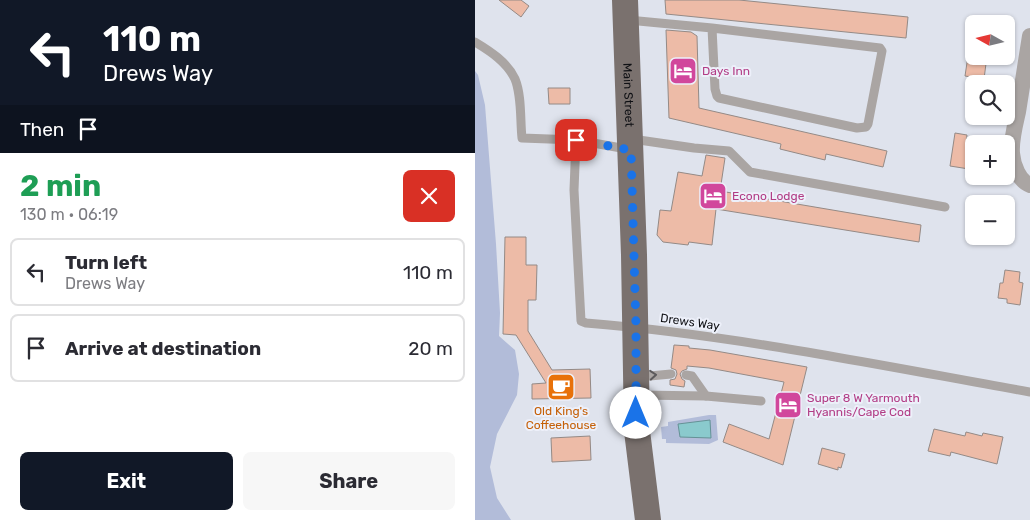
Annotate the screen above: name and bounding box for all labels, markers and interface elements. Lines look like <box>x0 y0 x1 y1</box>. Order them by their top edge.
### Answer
north arrow <box>965 15 1015 65</box>
map controls <box>965 15 1015 245</box>
text: 110 m <box>103 18 201 60</box>
icon: left <box>20 20 85 85</box>
hotel icon: Days Inn <box>668 56 698 86</box>
text: Drews Way <box>103 60 213 87</box>
street label: Main Street <box>620 63 636 127</box>
place label: Days Inn <box>702 64 750 78</box>
button: search <box>965 75 1015 125</box>
icon: arrive <box>74 115 102 143</box>
text: Then <box>20 118 64 141</box>
pin <box>555 119 597 161</box>
icon: arrive <box>562 126 590 154</box>
button: + <box>965 135 1015 185</box>
text: 2 min <box>20 168 101 204</box>
button: close <box>403 170 455 222</box>
hotel icon: Econo Lodge <box>698 181 728 211</box>
place label: Econo Lodge <box>732 189 805 203</box>
button: − <box>965 195 1015 245</box>
text: 130 m · 06:19 <box>20 205 118 224</box>
text: Turn left <box>65 251 147 274</box>
icon: left <box>22 258 50 286</box>
text: 110 m <box>403 261 453 284</box>
text: Drews Way <box>65 274 145 293</box>
street label: Drews Way <box>659 311 721 333</box>
icon: arrive <box>22 334 50 362</box>
text: Arrive at destination <box>65 337 261 360</box>
text: 20 m <box>408 337 453 360</box>
one-way arrow <box>650 370 658 381</box>
cafe icon: Old King's Coffeehouse <box>546 372 576 402</box>
position arrow <box>609 386 661 438</box>
hotel icon: Super 8 W Yarmouth Hyannis/Cape Cod <box>773 390 803 420</box>
place label: Super 8 W Yarmouth Hyannis/Cape Cod <box>807 391 920 419</box>
place label: Old King's Coffeehouse <box>526 404 597 432</box>
button: Exit <box>20 452 233 510</box>
button: Share <box>243 452 455 510</box>

